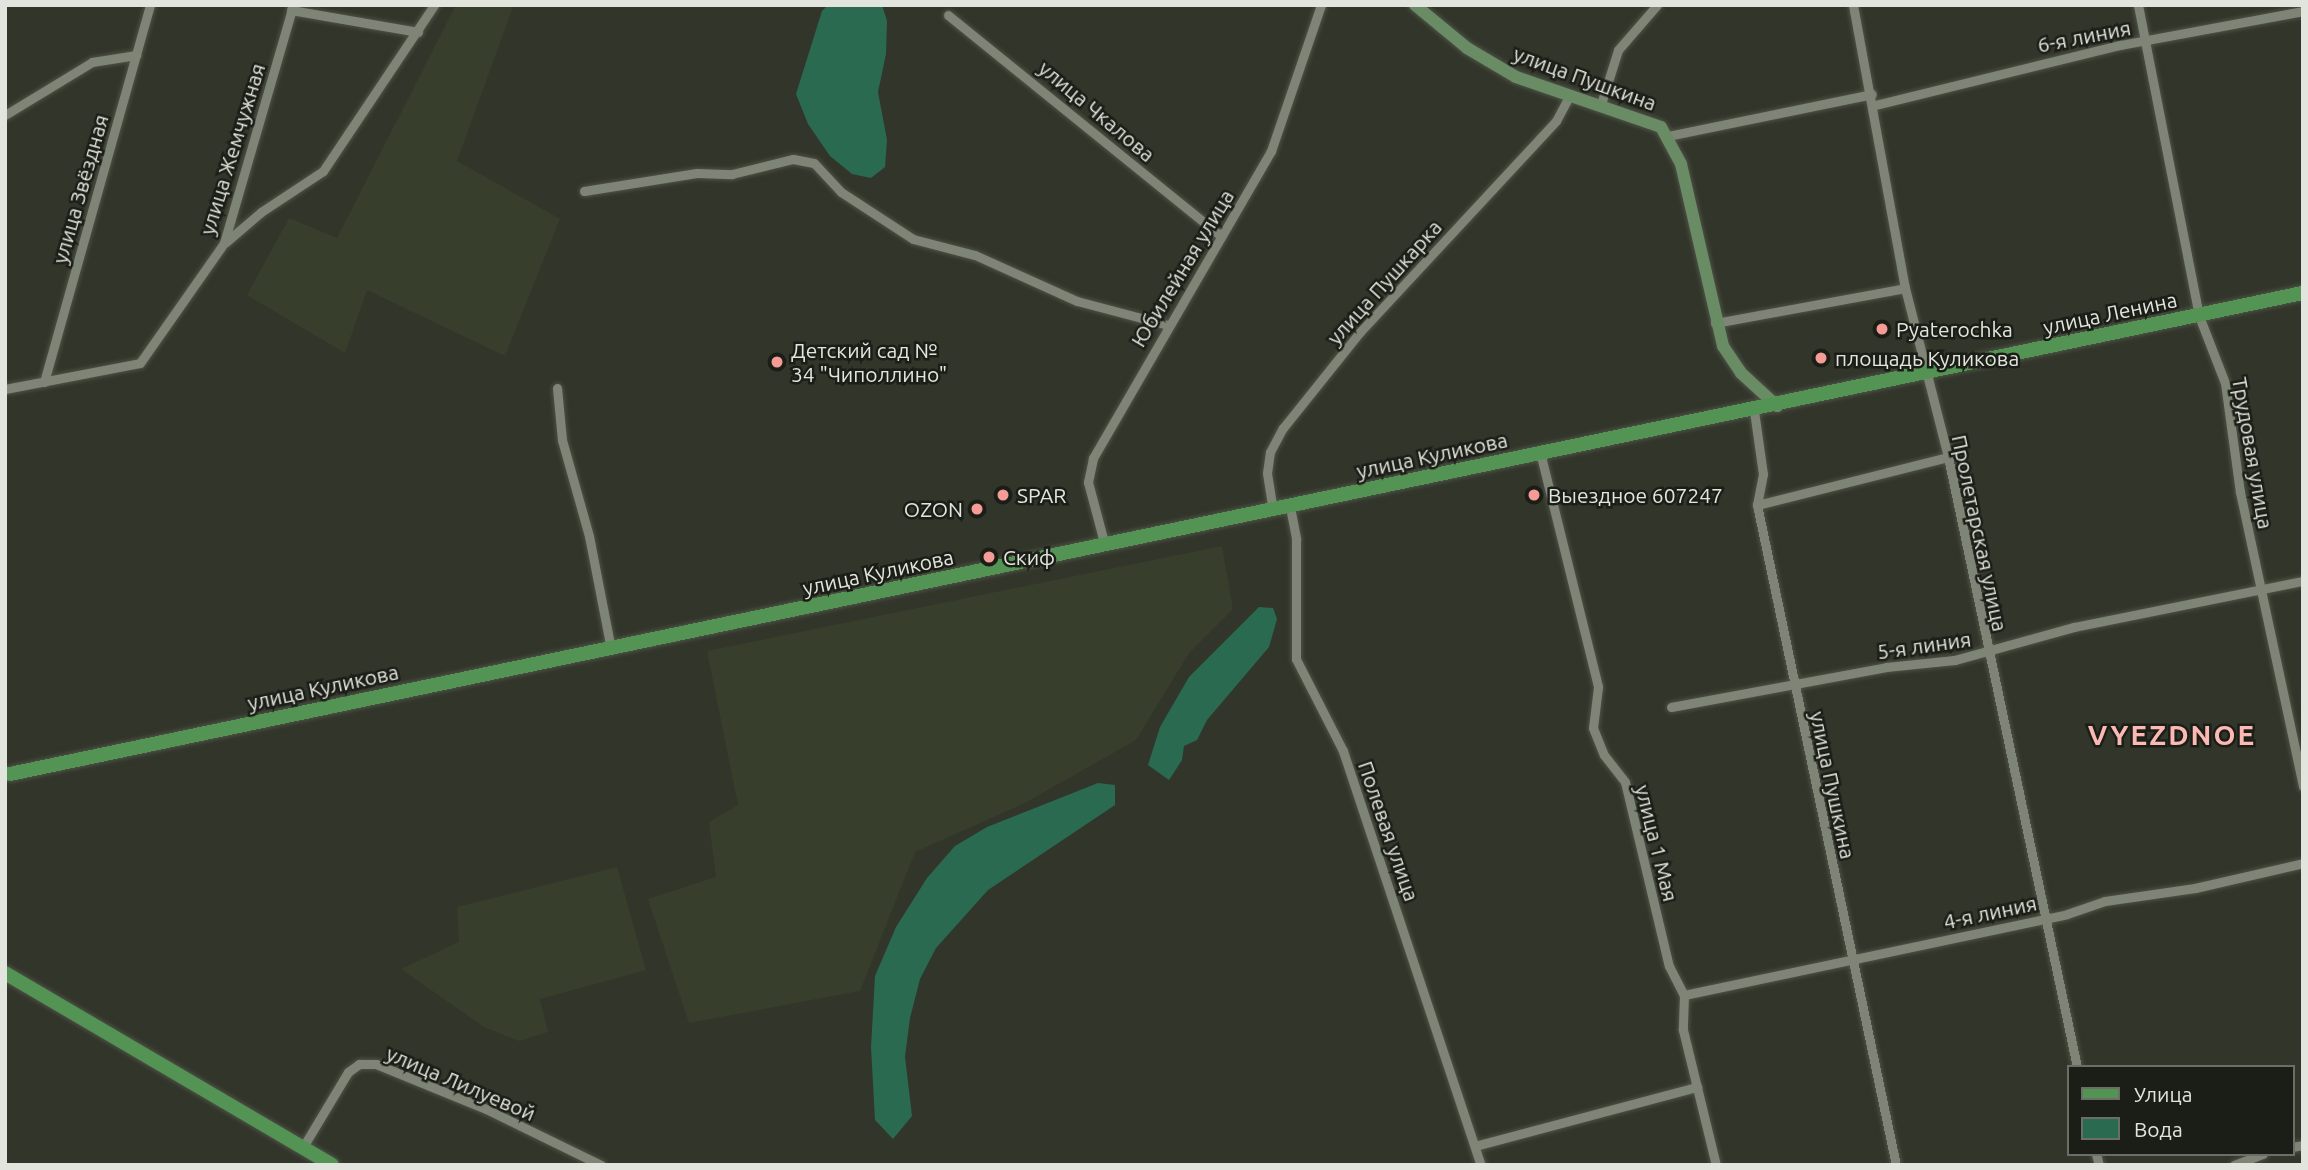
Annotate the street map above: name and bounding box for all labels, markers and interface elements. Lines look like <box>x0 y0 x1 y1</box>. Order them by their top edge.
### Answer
street label: 6-я линия <box>2035 15 2133 57</box>
street label: улица Пушкина <box>1510 40 1660 116</box>
street label: улица Чкалова <box>1034 55 1160 167</box>
street label: улица Жемчужная <box>194 60 270 238</box>
street label: улица Звёздная <box>47 112 113 266</box>
street label: Юбилейная улица <box>1125 185 1239 351</box>
street label: улица Пушкарка <box>1321 214 1447 350</box>
street label: улица Ленина <box>2041 287 2179 339</box>
place label: Pyaterochka <box>1896 316 2013 342</box>
marker: Pyaterochka <box>1874 321 1890 337</box>
place label: Детский сад № 34 "Чиполлино" <box>791 337 947 387</box>
place label: площадь Куликова <box>1835 345 2019 371</box>
marker: площадь Куликова <box>1813 350 1829 366</box>
marker: Детский сад № 34 "Чиполлино" <box>769 354 785 370</box>
street label: Трудовая улица <box>2227 375 2279 531</box>
street label: улица Куликова <box>1354 427 1510 483</box>
street label: Пролетарская улица <box>1947 432 2013 634</box>
place label: SPAR <box>1017 482 1066 508</box>
place label: Выездное 607247 <box>1548 482 1723 508</box>
marker: SPAR <box>995 487 1011 503</box>
marker: Выездное 607247 <box>1526 487 1542 503</box>
place label: OZON <box>904 496 963 522</box>
marker: OZON <box>969 501 985 517</box>
street label: улица Куликова <box>800 544 956 600</box>
place label: Скиф <box>1003 544 1055 570</box>
marker: Скиф <box>981 549 997 565</box>
street label: 5-я линия <box>1875 626 1973 664</box>
street label: улица Куликова <box>245 659 401 715</box>
street label: улица Пушкина <box>1805 709 1861 861</box>
district label: VYEZDNOE <box>2089 718 2255 752</box>
street label: Полевая улица <box>1353 758 1425 904</box>
street label: улица 1 Мая <box>1630 782 1684 904</box>
street label: 4-я линия <box>1941 890 2039 934</box>
street label: улица Лилуевой <box>383 1040 539 1126</box>
legend <box>2066 1065 2294 1156</box>
text: Улица <box>2134 1082 2192 1106</box>
text: Вода <box>2134 1117 2183 1141</box>

